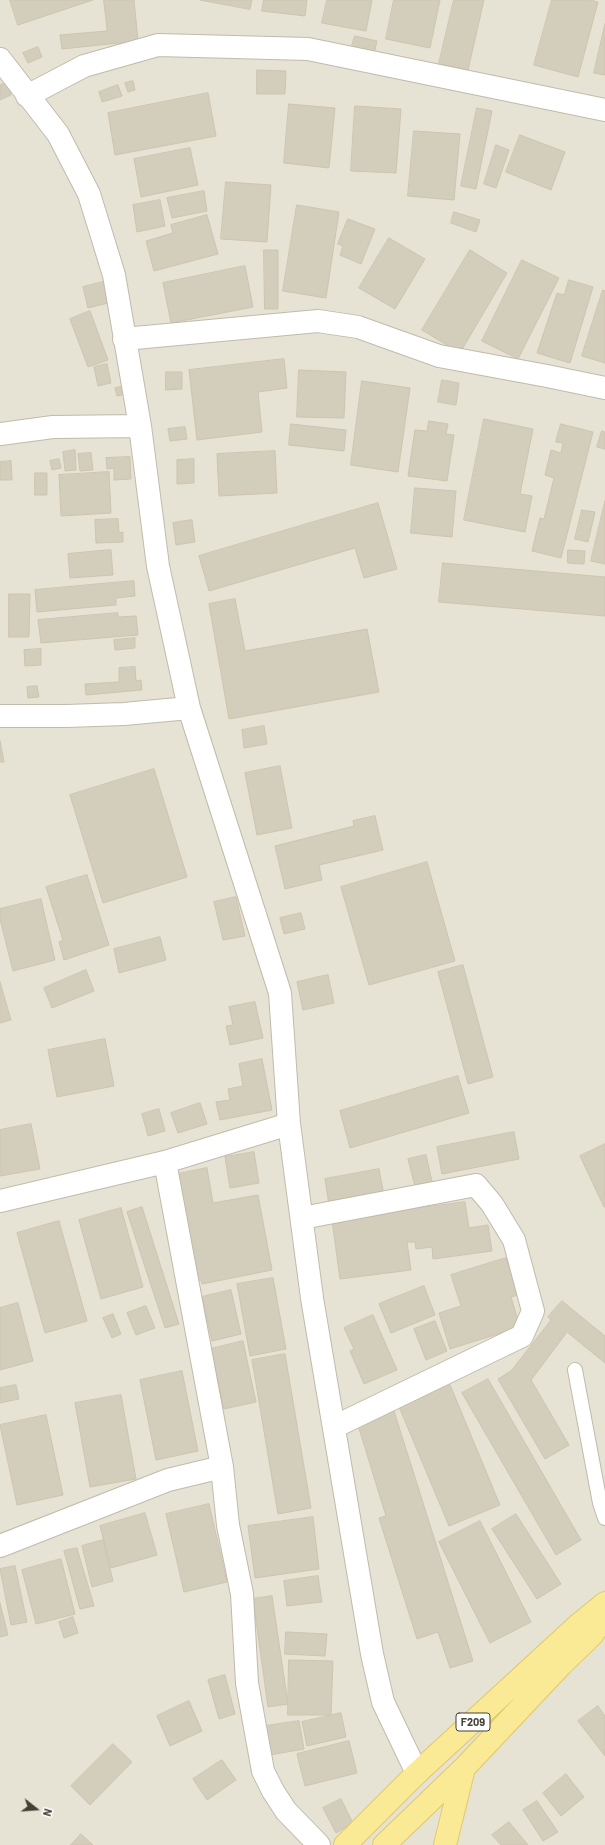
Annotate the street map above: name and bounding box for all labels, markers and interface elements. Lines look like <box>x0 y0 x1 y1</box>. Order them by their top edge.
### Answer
road number: F209 <box>456 1713 490 1731</box>
north arrow <box>16 1789 56 1829</box>
text: N <box>41 1807 55 1818</box>

